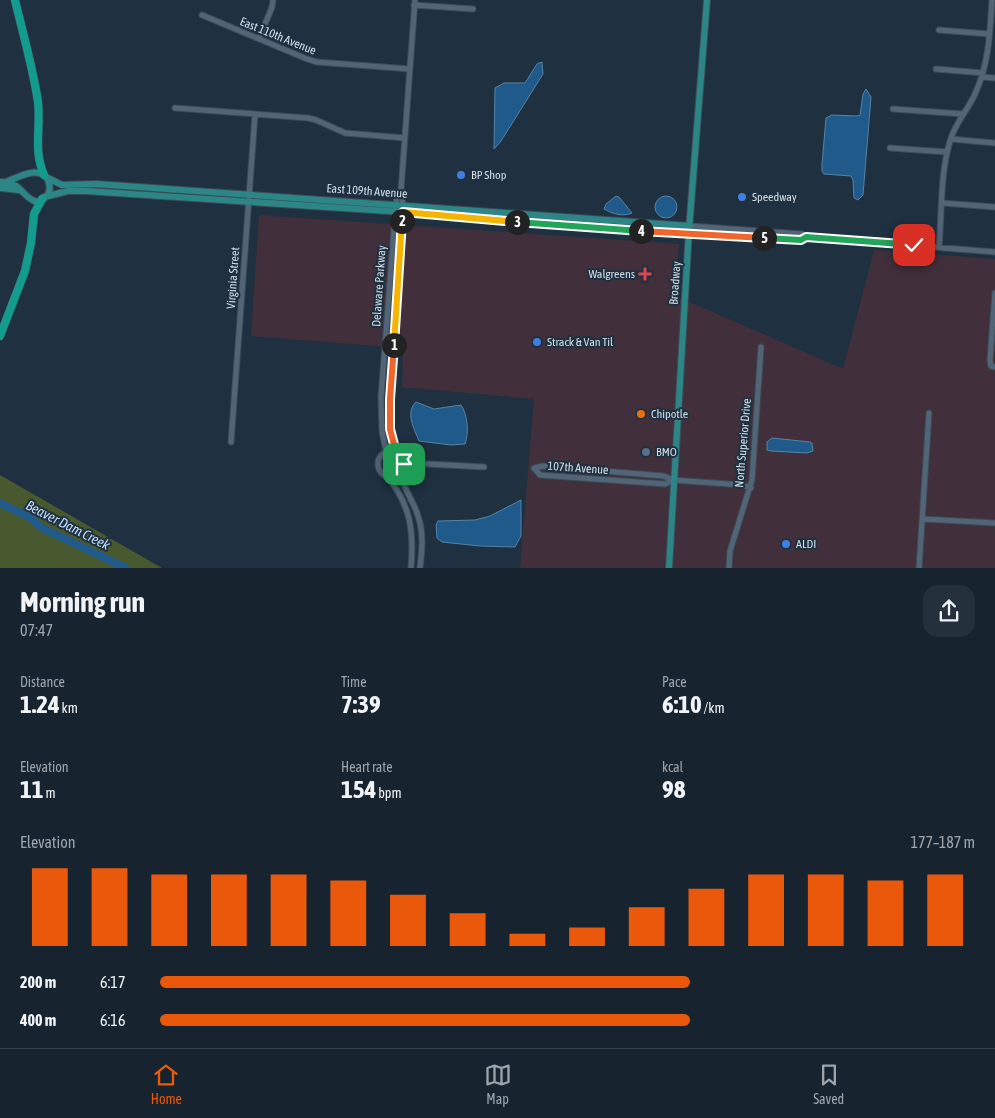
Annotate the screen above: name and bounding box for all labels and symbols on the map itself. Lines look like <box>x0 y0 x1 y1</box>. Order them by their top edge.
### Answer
street label: East 110th Avenue <box>238 14 318 58</box>
place label: BP Shop <box>471 168 507 182</box>
marker: BP Shop <box>455 169 467 181</box>
street label: East 109th Avenue <box>326 181 408 201</box>
place label: Speedway <box>752 190 797 204</box>
marker: Speedway <box>736 191 748 203</box>
pin: 2 <box>390 208 414 234</box>
pin: 3 <box>504 210 530 234</box>
pin: 4 <box>628 218 654 244</box>
pin <box>893 224 935 266</box>
pin: 5 <box>752 226 776 250</box>
street label: Delaware Parkway <box>369 245 389 327</box>
street label: Virginia Street <box>224 246 242 309</box>
street label: Broadway <box>666 261 684 305</box>
place label: Walgreens <box>588 267 635 281</box>
marker: Walgreens <box>639 268 651 280</box>
pin: 1 <box>382 332 406 358</box>
place label: Strack & Van Til <box>547 335 614 349</box>
marker: Strack & Van Til <box>531 336 543 348</box>
street label: North Superior Drive <box>732 398 754 488</box>
place label: Chipotle <box>651 407 688 421</box>
marker: Chipotle <box>635 408 647 420</box>
pin <box>383 443 425 485</box>
place label: BMO <box>656 445 677 459</box>
marker: BMO <box>640 446 652 458</box>
street label: 107th Avenue <box>547 459 609 477</box>
water label: Beaver Dam Creek <box>23 497 113 553</box>
place label: ALDI <box>796 537 816 551</box>
marker: ALDI <box>780 538 792 550</box>

